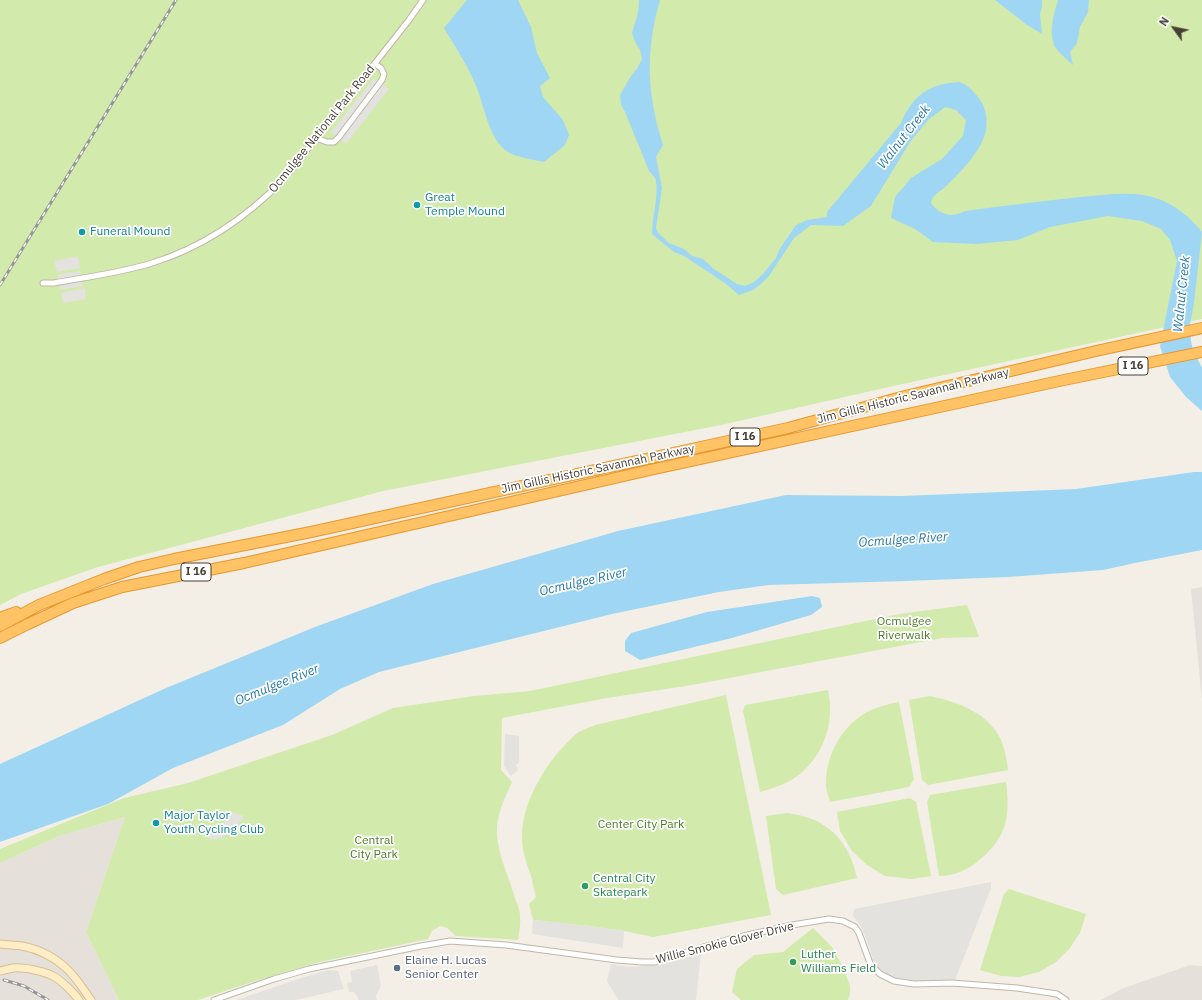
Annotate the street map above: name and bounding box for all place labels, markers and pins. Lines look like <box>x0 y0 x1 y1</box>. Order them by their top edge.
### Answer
place label: Great Temple Mound <box>425 191 505 219</box>
marker: Great Temple Mound <box>412 200 422 210</box>
place label: Funeral Mound <box>90 225 171 239</box>
marker: Funeral Mound <box>77 227 87 237</box>
place label: Major Taylor Youth Cycling Club <box>164 809 264 837</box>
marker: Major Taylor Youth Cycling Club <box>151 818 161 828</box>
place label: Central City Skatepark <box>593 872 656 900</box>
marker: Central City Skatepark <box>580 881 590 891</box>
place label: Luther Williams Field <box>801 948 876 976</box>
place label: Elaine H. Lucas Senior Center <box>405 954 486 982</box>
marker: Luther Williams Field <box>788 957 798 967</box>
marker: Elaine H. Lucas Senior Center <box>392 963 402 973</box>

